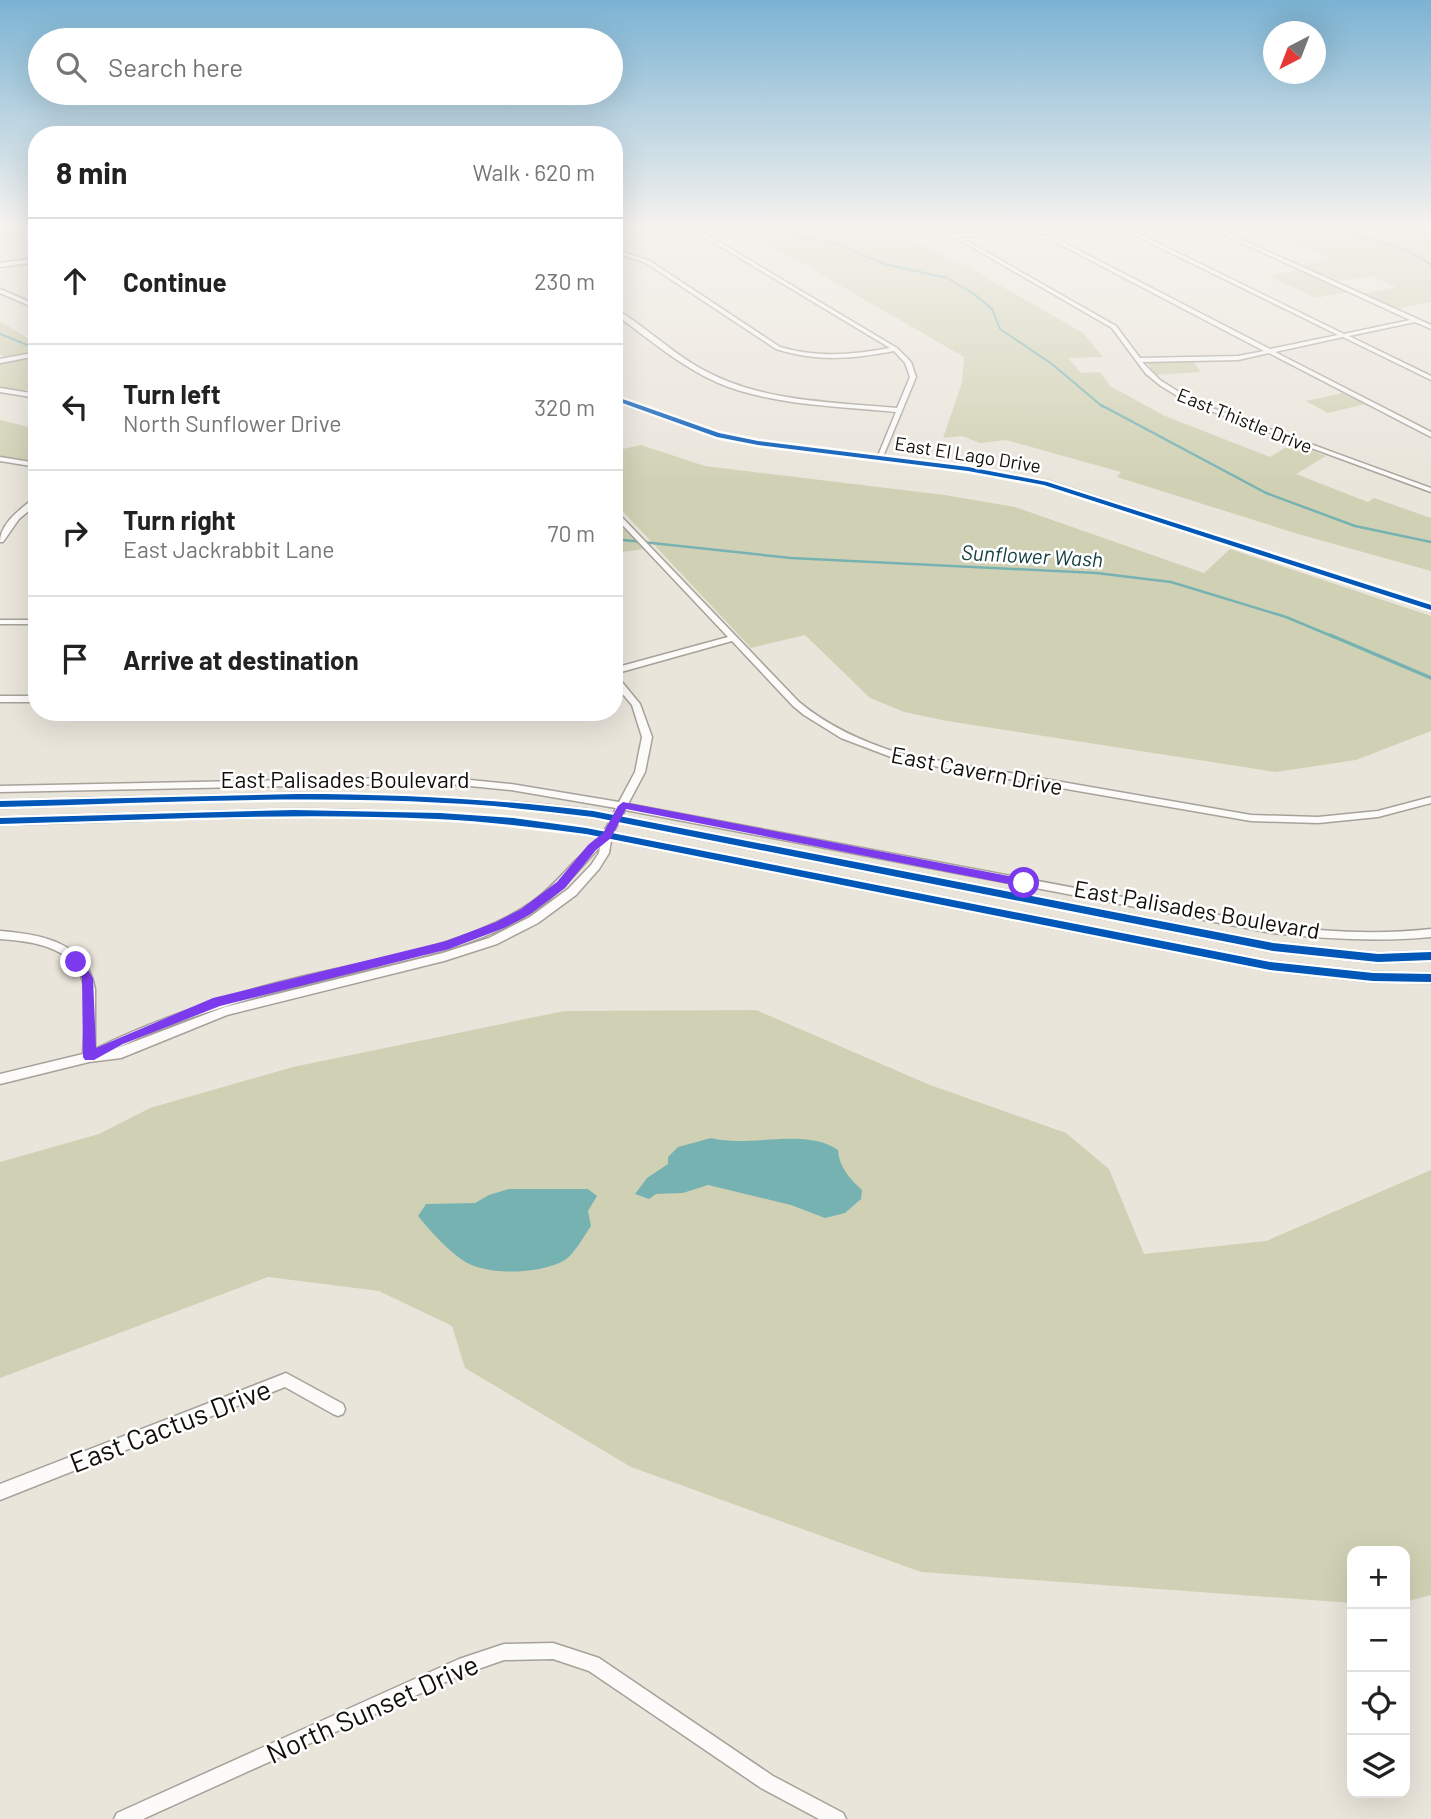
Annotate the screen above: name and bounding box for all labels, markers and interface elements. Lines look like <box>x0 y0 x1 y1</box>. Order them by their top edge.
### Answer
north arrow <box>1263 21 1326 84</box>
search box <box>28 28 623 105</box>
icon: search <box>52 48 90 86</box>
text: Search here <box>108 51 243 82</box>
text: 8 min <box>56 154 127 190</box>
text: Walk · 620 m <box>473 158 595 186</box>
icon: ahead <box>56 262 94 300</box>
text: Continue <box>123 266 227 297</box>
text: 230 m <box>534 267 595 295</box>
text: Turn left <box>123 378 221 409</box>
street label: East Thistle Drive <box>1174 382 1316 458</box>
icon: left <box>56 388 94 426</box>
text: 320 m <box>534 393 595 421</box>
text: North Sunflower Drive <box>123 409 342 437</box>
street label: East El Lago Drive <box>893 431 1043 477</box>
text: Turn right <box>123 504 236 535</box>
icon: right <box>56 514 94 552</box>
text: 70 m <box>548 519 595 547</box>
text: East Jackrabbit Lane <box>123 535 335 563</box>
water label: Sunflower Wash <box>960 539 1104 571</box>
icon: arrive <box>56 640 94 678</box>
text: Arrive at destination <box>123 644 359 675</box>
street label: East Cavern Drive <box>889 740 1065 800</box>
street label: East Palisades Boulevard <box>221 765 470 793</box>
route start <box>1008 867 1039 898</box>
street label: East Palisades Boulevard <box>1072 874 1322 944</box>
route end <box>60 946 91 977</box>
street label: East Cactus Drive <box>65 1371 275 1479</box>
map controls <box>1347 1546 1410 1798</box>
button: + <box>1347 1546 1410 1609</box>
button: − <box>1347 1609 1410 1672</box>
street label: North Sunset Drive <box>261 1646 483 1770</box>
button: locate <box>1347 1672 1410 1735</box>
button: layers <box>1347 1735 1410 1798</box>

